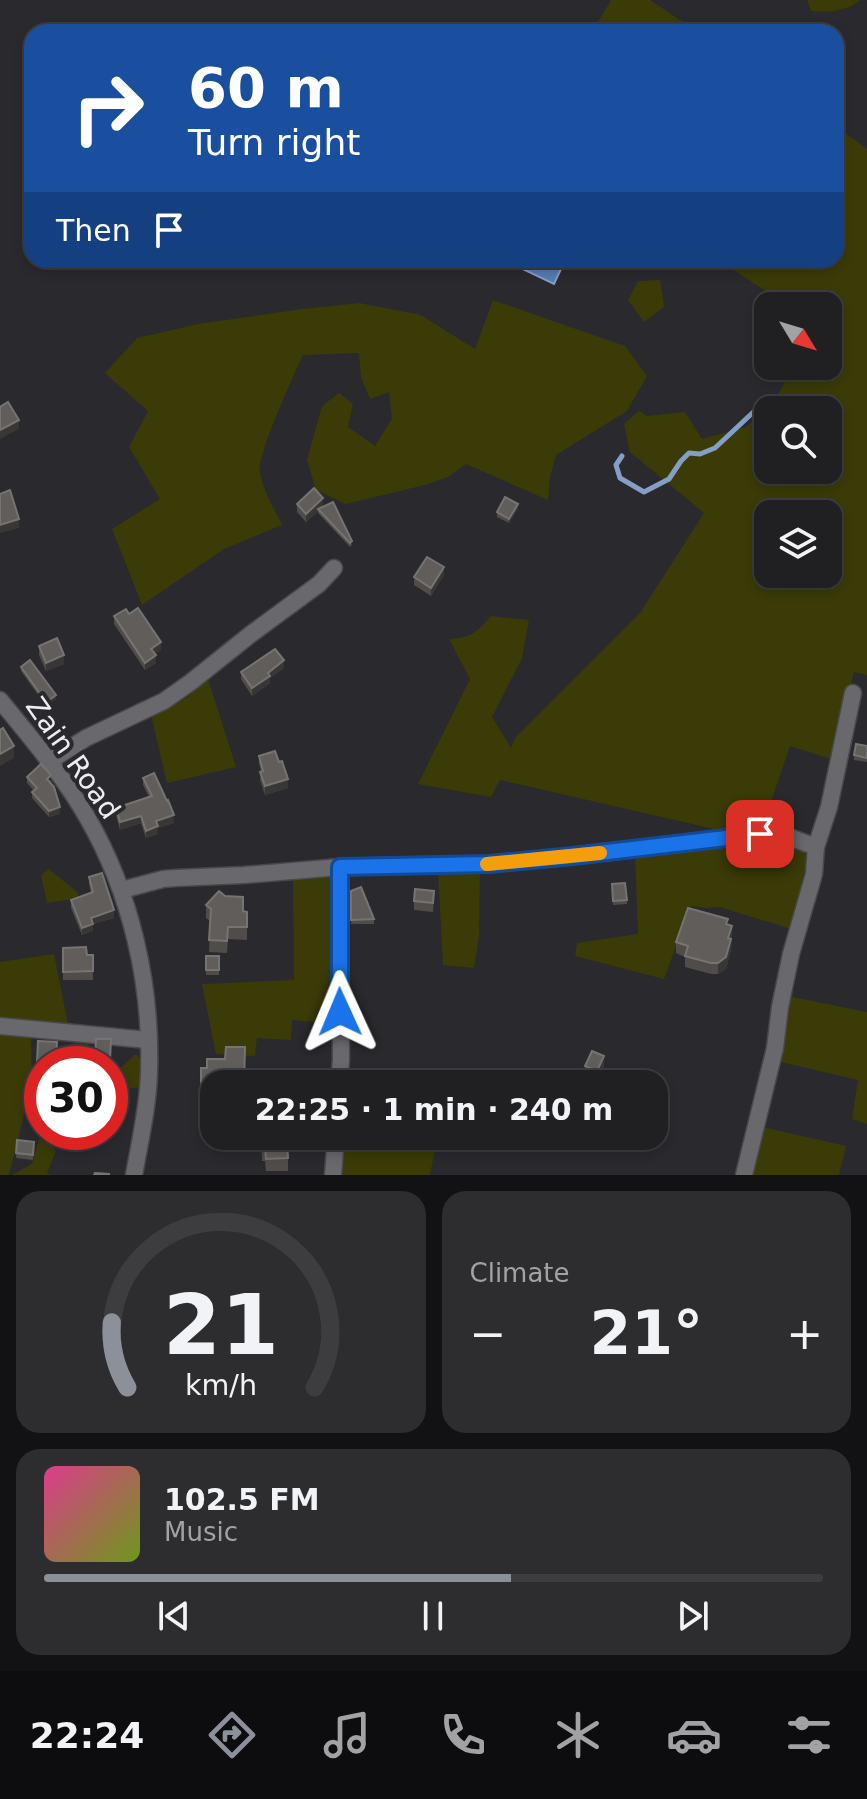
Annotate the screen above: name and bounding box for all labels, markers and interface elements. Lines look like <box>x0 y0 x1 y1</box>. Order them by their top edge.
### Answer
text: 60 m <box>188 55 344 120</box>
icon: right <box>56 56 160 160</box>
text: Turn right <box>188 122 360 163</box>
icon: arrive <box>147 208 191 252</box>
text: Then <box>56 213 131 248</box>
north arrow <box>754 292 842 380</box>
map controls <box>754 292 842 588</box>
button: search <box>754 396 842 484</box>
button: layers <box>754 500 842 588</box>
street label: Zain Road <box>19 691 127 825</box>
pin <box>726 800 794 868</box>
icon: arrive <box>738 812 782 856</box>
position arrow <box>298 970 382 1054</box>
speed limit sign: 30 <box>24 1046 128 1150</box>
text: 22:25 · 1 min · 240 m <box>255 1092 613 1127</box>
text: Climate <box>470 1258 570 1288</box>
text: 21 <box>163 1277 279 1374</box>
text: 21° <box>590 1298 703 1368</box>
text: − <box>470 1308 506 1359</box>
text: + <box>786 1308 823 1359</box>
text: km/h <box>185 1368 257 1402</box>
text: 102.5 FM <box>164 1482 320 1517</box>
text: Music <box>164 1517 238 1547</box>
icon: previous <box>152 1594 196 1638</box>
icon: pause <box>411 1594 455 1638</box>
icon: next <box>671 1594 715 1638</box>
icon: directions <box>204 1707 260 1763</box>
icon: music <box>319 1707 375 1763</box>
icon: phone <box>435 1707 491 1763</box>
icon: climate <box>550 1707 606 1763</box>
icon: car <box>666 1707 722 1763</box>
icon: filters <box>781 1707 837 1763</box>
text: 22:24 <box>30 1715 144 1756</box>

